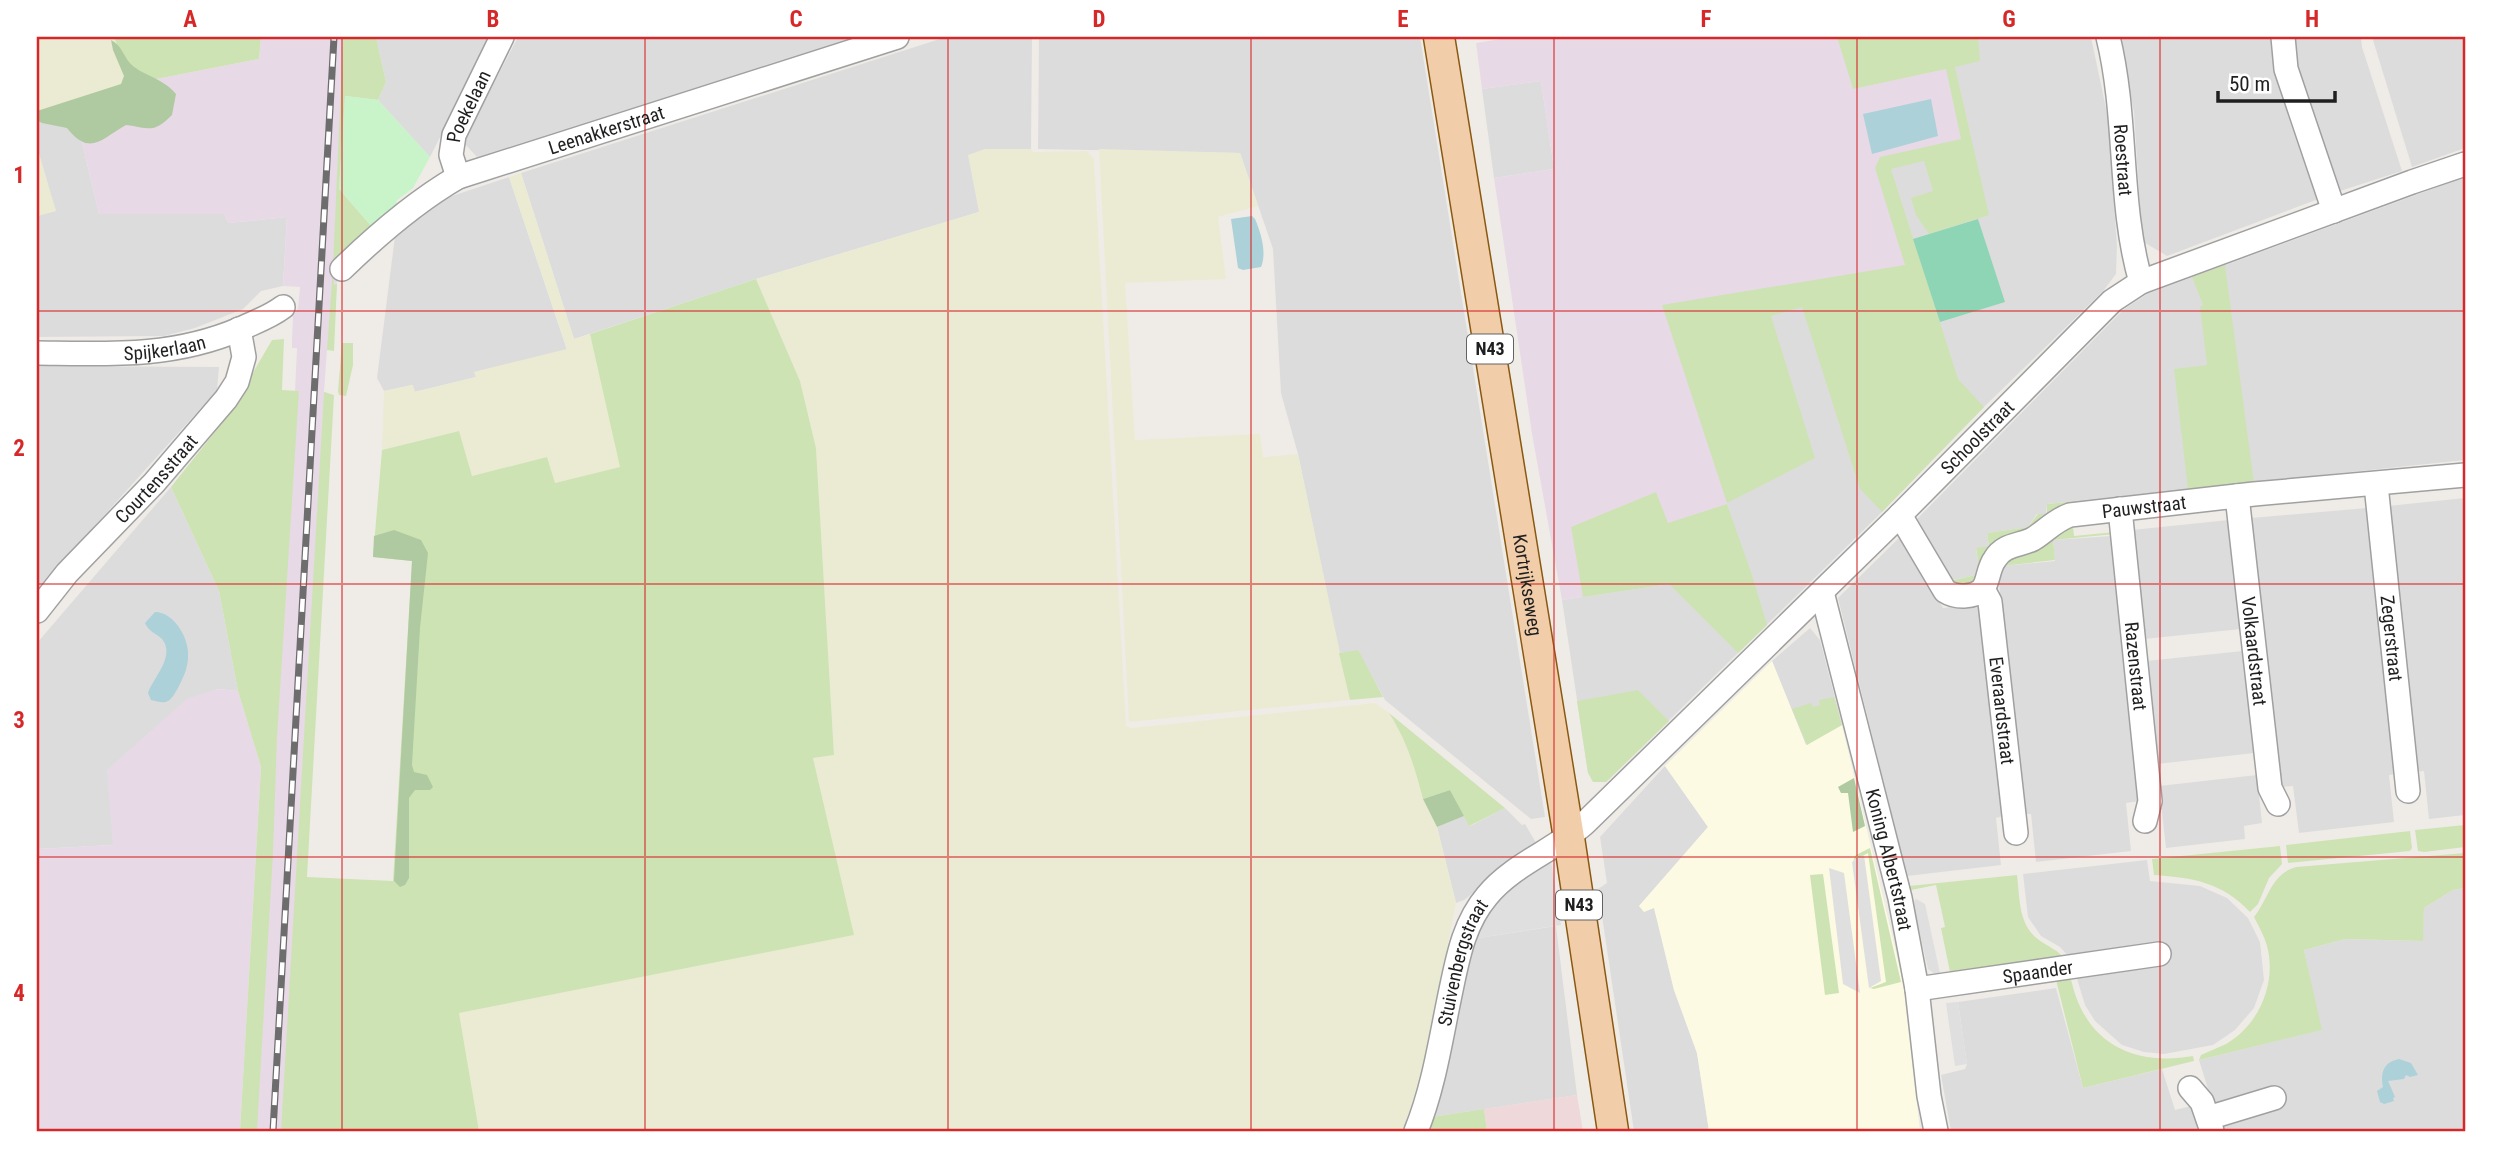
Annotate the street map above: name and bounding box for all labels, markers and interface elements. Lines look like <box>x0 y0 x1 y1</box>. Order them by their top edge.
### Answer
text: A <box>183 6 197 33</box>
text: B <box>487 6 499 33</box>
text: C <box>789 6 803 33</box>
text: D <box>1093 6 1106 33</box>
text: E <box>1397 6 1409 33</box>
text: F <box>1701 6 1712 33</box>
text: G <box>2002 6 2016 33</box>
text: H <box>2305 6 2319 33</box>
scale bar <box>2218 60 2336 104</box>
street label: Poekelaan <box>442 67 496 144</box>
text: 50 m <box>2229 72 2270 96</box>
street label: Leenakkerstraat <box>546 101 667 159</box>
street label: Roestraat <box>2109 123 2137 197</box>
text: 1 <box>13 162 25 189</box>
street label: Spijkerlaan <box>123 331 208 365</box>
road number: N43 <box>1467 334 1513 363</box>
street label: Schoolstraat <box>1936 396 2019 479</box>
street label: Courtensstraat <box>110 430 202 528</box>
text: 2 <box>13 435 25 462</box>
street label: Pauwstraat <box>2101 491 2187 523</box>
street label: Kortrijkseweg <box>1508 532 1547 637</box>
street label: Zegerstraat <box>2376 594 2407 682</box>
street label: Volkaardstraat <box>2236 595 2272 707</box>
street label: Razenstraat <box>2120 621 2152 712</box>
street label: Everaardstraat <box>1984 655 2019 766</box>
text: 3 <box>13 707 25 734</box>
street label: Koning Albertstraat <box>1861 786 1917 933</box>
road number: N43 <box>1556 890 1602 920</box>
street label: Stuivenbergstraat <box>1433 895 1493 1028</box>
street label: Spaander <box>2001 956 2075 988</box>
text: 4 <box>13 980 25 1007</box>

